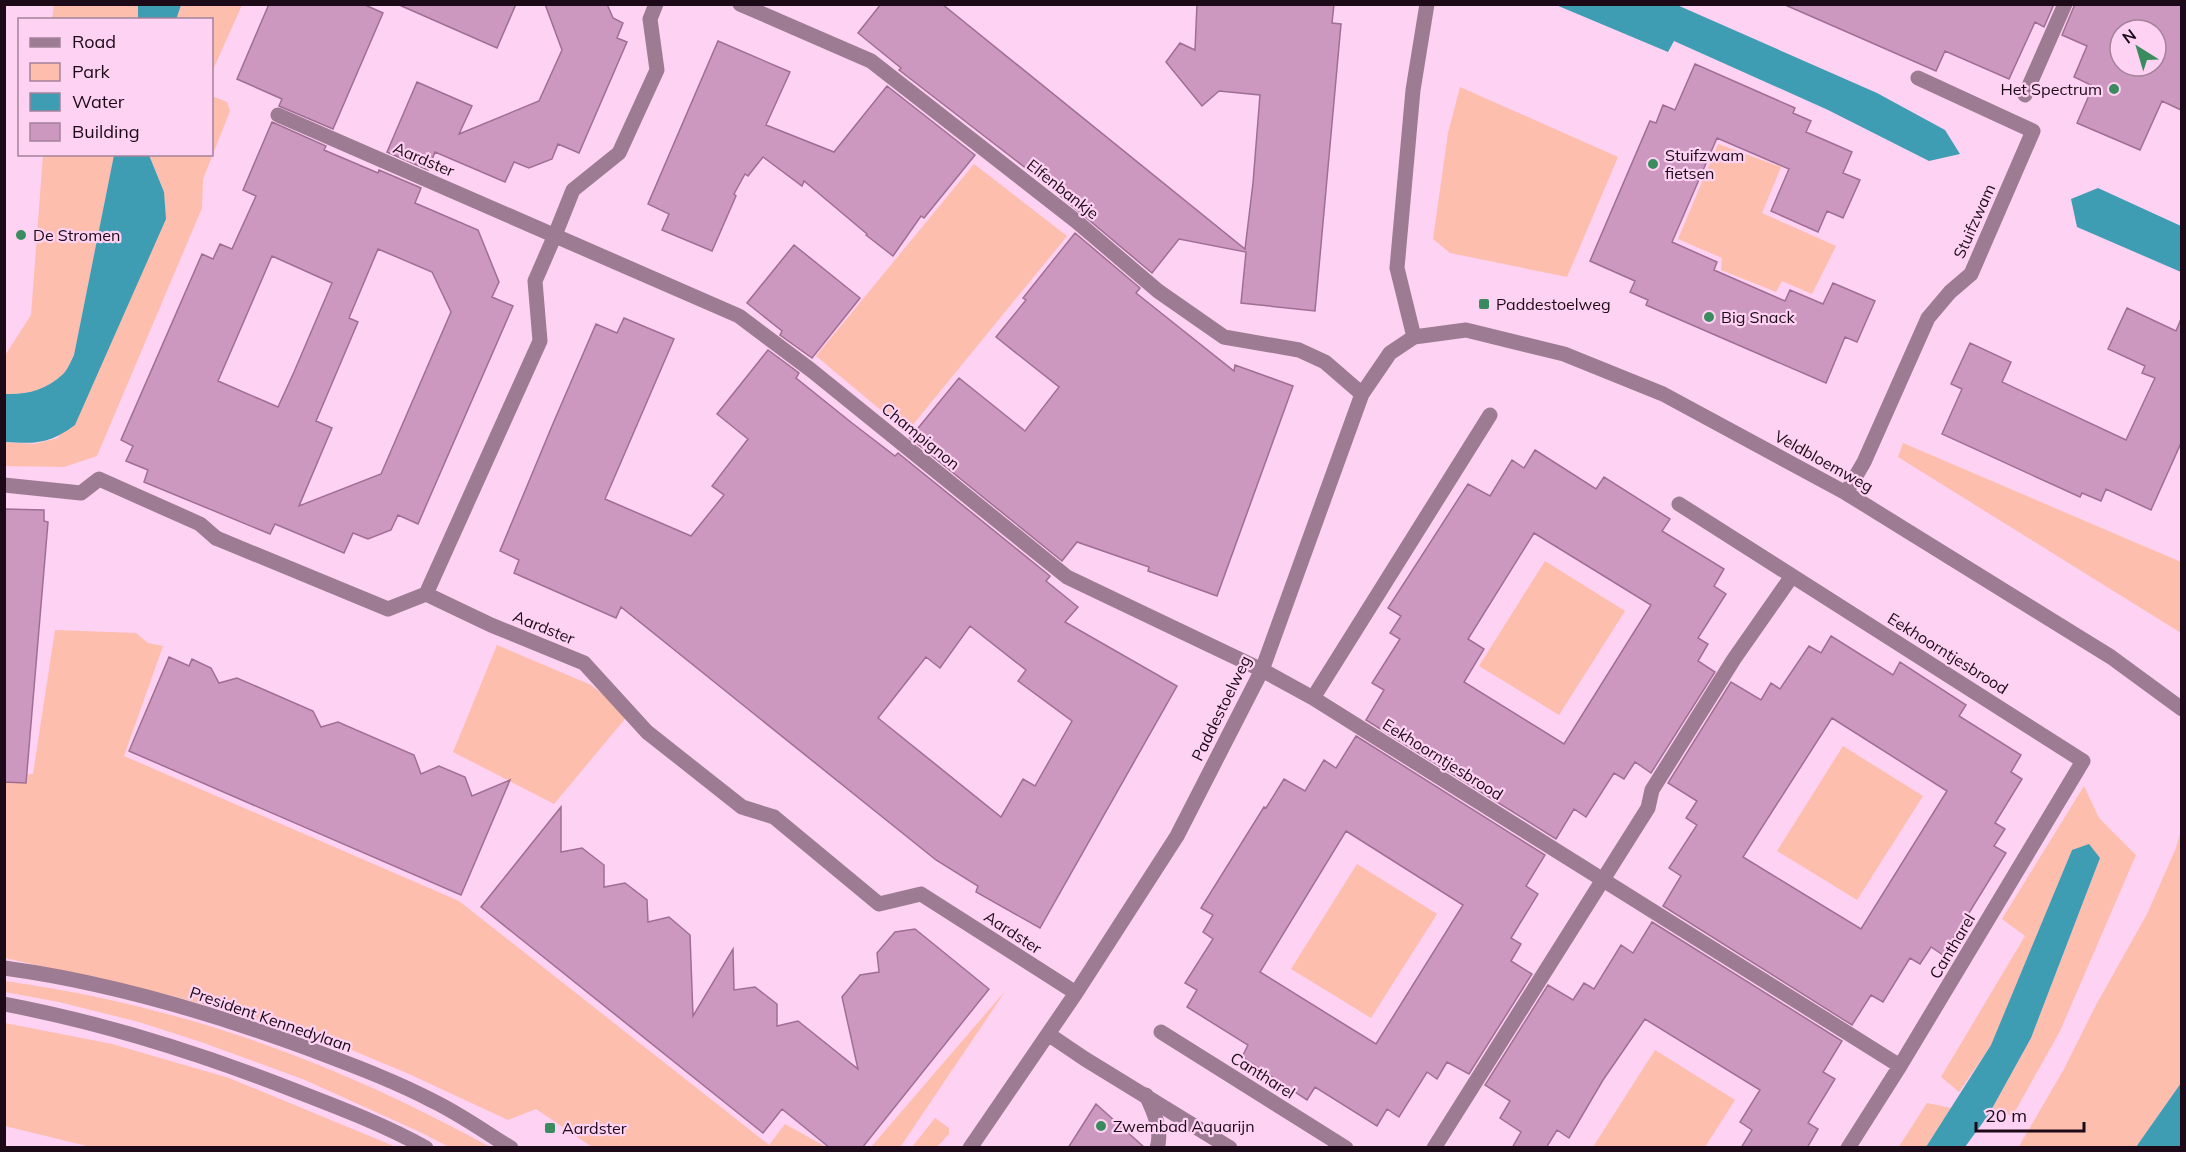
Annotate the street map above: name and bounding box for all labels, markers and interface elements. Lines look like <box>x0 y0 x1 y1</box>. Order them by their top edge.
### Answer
legend <box>18 18 213 156</box>
north arrow <box>2108 18 2168 78</box>
text: N <box>2118 24 2140 48</box>
text: Road <box>72 30 116 53</box>
text: Park <box>72 60 111 83</box>
place label: Het Spectrum <box>2000 79 2102 99</box>
marker: Het Spectrum <box>2107 82 2121 96</box>
text: Water <box>72 90 125 113</box>
text: Building <box>72 120 140 143</box>
street label: Aardster <box>390 137 458 181</box>
place label: Stuifzwam fietsen <box>1665 145 1744 183</box>
street label: Elfenbankje <box>1023 155 1103 223</box>
marker: Stuifzwam fietsen <box>1646 157 1660 171</box>
street label: Stuifzwam <box>1949 181 1999 261</box>
place label: De Stromen <box>33 225 120 245</box>
marker: De Stromen <box>14 228 28 242</box>
place label: Paddestoelweg <box>1496 294 1611 314</box>
marker: Paddestoelweg <box>1477 297 1491 311</box>
place label: Big Snack <box>1721 307 1795 327</box>
marker: Big Snack <box>1702 310 1716 324</box>
street label: Champignon <box>878 398 964 474</box>
street label: Veldbloemweg <box>1771 426 1877 496</box>
street label: Aardster <box>510 606 578 648</box>
street label: Eekhoorntjesbrood <box>1884 608 2012 698</box>
street label: Paddestoelweg <box>1187 652 1255 764</box>
street label: Eekhoorntjesbrood <box>1379 714 1507 804</box>
street label: Aardster <box>980 906 1046 958</box>
street label: Cantharel <box>1925 910 1979 982</box>
street label: President Kennedylaan <box>187 982 355 1056</box>
street label: Cantharel <box>1227 1047 1299 1103</box>
scale bar <box>1976 1095 2084 1133</box>
text: 20 m <box>1985 1104 2027 1127</box>
place label: Zwembad Aquarijn <box>1113 1116 1255 1136</box>
place label: Aardster <box>562 1118 627 1138</box>
marker: Zwembad Aquarijn <box>1094 1119 1108 1133</box>
marker: Aardster <box>543 1121 557 1135</box>

